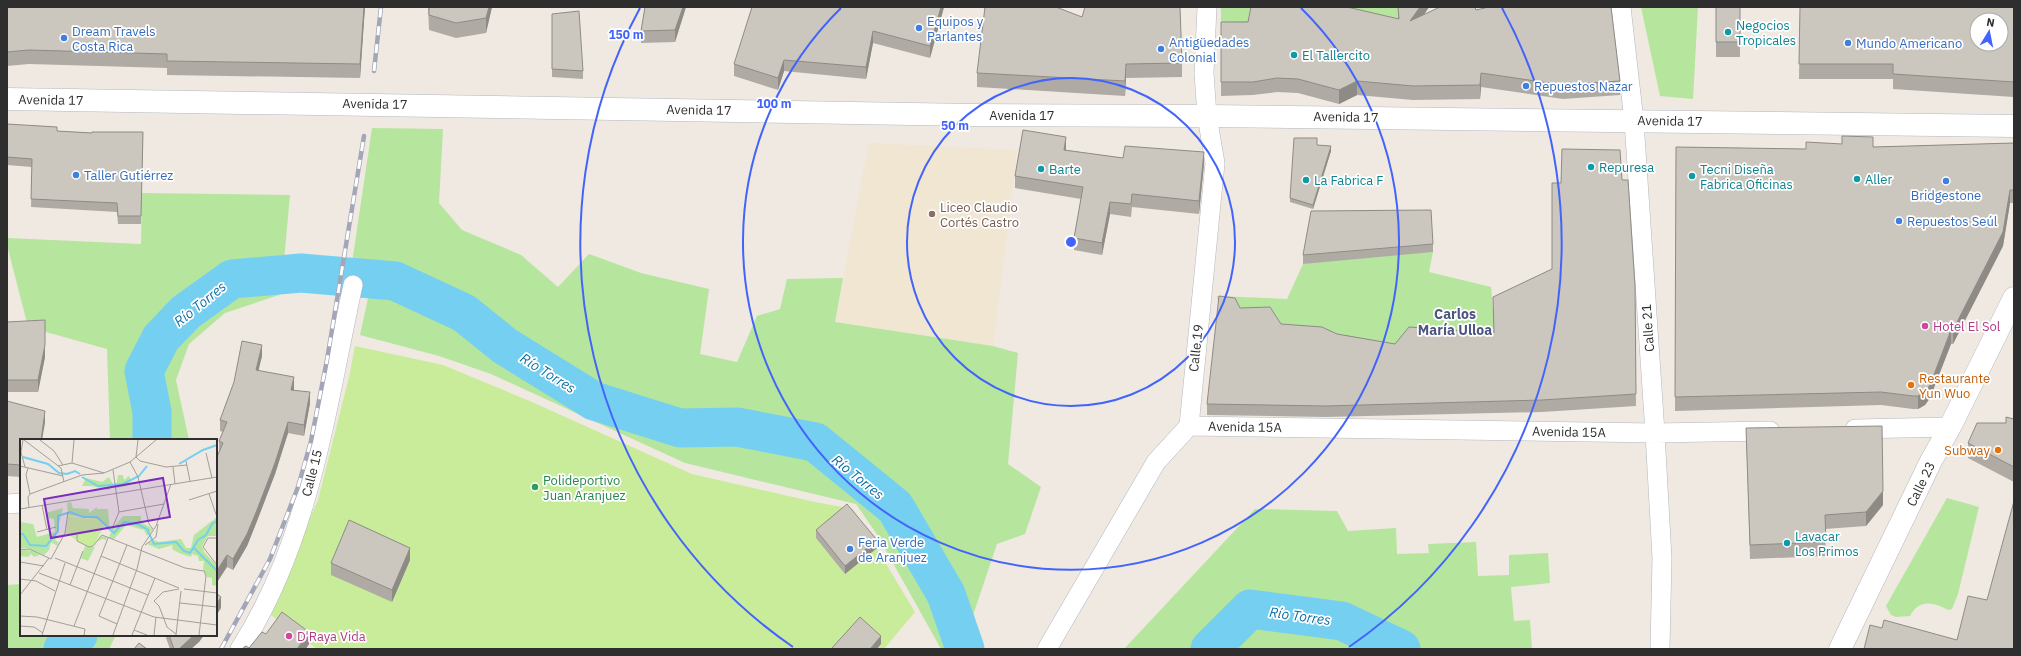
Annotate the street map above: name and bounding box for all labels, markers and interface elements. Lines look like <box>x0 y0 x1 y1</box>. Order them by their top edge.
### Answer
north arrow <box>1969 12 2009 52</box>
place label: Equipos y Parlantes <box>927 13 984 45</box>
text: N <box>1986 15 1996 30</box>
place label: Negocios Tropicales <box>1736 17 1796 49</box>
place label: Dream Travels Costa Rica <box>72 23 156 55</box>
marker: Equipos y Parlantes <box>914 23 924 33</box>
text: 150 m <box>608 27 644 42</box>
marker: Negocios Tropicales <box>1723 27 1733 37</box>
marker: Dream Travels Costa Rica <box>59 33 69 43</box>
place label: Antigüedades Colonial <box>1169 34 1249 66</box>
place label: Mundo Americano <box>1856 35 1962 52</box>
marker: Mundo Americano <box>1843 38 1853 48</box>
marker: Antigüedades Colonial <box>1156 44 1166 54</box>
place label: El Tallercito <box>1302 47 1370 64</box>
marker: El Tallercito <box>1289 50 1299 60</box>
place label: Repuestos Nazar <box>1534 78 1633 95</box>
marker: Repuestos Nazar <box>1521 81 1531 91</box>
street label: Avenida 17 <box>18 91 84 109</box>
street label: Avenida 17 <box>342 95 408 113</box>
text: 100 m <box>756 96 792 111</box>
street label: Avenida 17 <box>666 101 732 119</box>
street label: Avenida 17 <box>989 107 1055 124</box>
street label: Avenida 17 <box>1313 108 1379 126</box>
street label: Avenida 17 <box>1637 112 1703 130</box>
text: 50 m <box>941 118 969 133</box>
place label: Repuresa <box>1599 159 1654 176</box>
place label: Barte <box>1049 161 1081 178</box>
place label: Tecni Diseña Fabrica Oficinas <box>1700 161 1793 193</box>
marker: Repuresa <box>1586 162 1596 172</box>
marker: Barte <box>1036 164 1046 174</box>
place label: Taller Gutiérrez <box>84 167 173 184</box>
marker: Taller Gutiérrez <box>71 170 81 180</box>
marker: Tecni Diseña Fabrica Oficinas <box>1687 171 1697 181</box>
place label: Aller <box>1865 171 1892 188</box>
place label: La Fabrica F <box>1314 172 1384 189</box>
marker: Aller <box>1852 174 1862 184</box>
marker: La Fabrica F <box>1301 175 1311 185</box>
marker: Bridgestone <box>1941 176 1951 186</box>
place label: Bridgestone <box>1911 187 1981 204</box>
place label: Liceo Claudio Cortés Castro <box>940 199 1019 231</box>
marker: Liceo Claudio Cortés Castro <box>927 209 937 219</box>
place label: Repuestos Seúl <box>1907 213 1998 230</box>
marker: Repuestos Seúl <box>1894 216 1904 226</box>
centre of rings <box>1064 235 1078 249</box>
water label: Río Torres <box>170 277 230 330</box>
street label: Calle 21 <box>1638 303 1658 352</box>
district label: Carlos María Ulloa <box>1418 305 1492 339</box>
place label: Hotel El Sol <box>1933 318 2001 335</box>
marker: Hotel El Sol <box>1920 321 1930 331</box>
street label: Calle 19 <box>1185 323 1207 373</box>
water label: Río Torres <box>517 349 579 397</box>
place label: Restaurante Yun Wuo <box>1919 370 1990 402</box>
marker: Restaurante Yun Wuo <box>1906 380 1916 390</box>
street label: Avenida 15A <box>1208 418 1283 436</box>
street label: Avenida 15A <box>1532 423 1607 441</box>
inset map <box>20 439 217 636</box>
place label: Subway <box>1944 442 1990 459</box>
marker: Subway <box>1993 445 2003 455</box>
street label: Calle 15 <box>298 448 326 498</box>
water label: Río Torres <box>828 451 888 504</box>
street label: Calle 23 <box>1903 459 1939 509</box>
place label: Polideportivo Juan Aranjuez <box>543 472 626 504</box>
marker: Polideportivo Juan Aranjuez <box>530 482 540 492</box>
place label: Lavacar Los Primos <box>1795 528 1859 560</box>
place label: Feria Verde de Aranjuez <box>858 534 927 566</box>
marker: Lavacar Los Primos <box>1782 538 1792 548</box>
marker: Feria Verde de Aranjuez <box>845 544 855 554</box>
water label: Río Torres <box>1268 603 1332 629</box>
place label: D'Raya Vida <box>297 628 366 645</box>
marker: D'Raya Vida <box>284 631 294 641</box>

